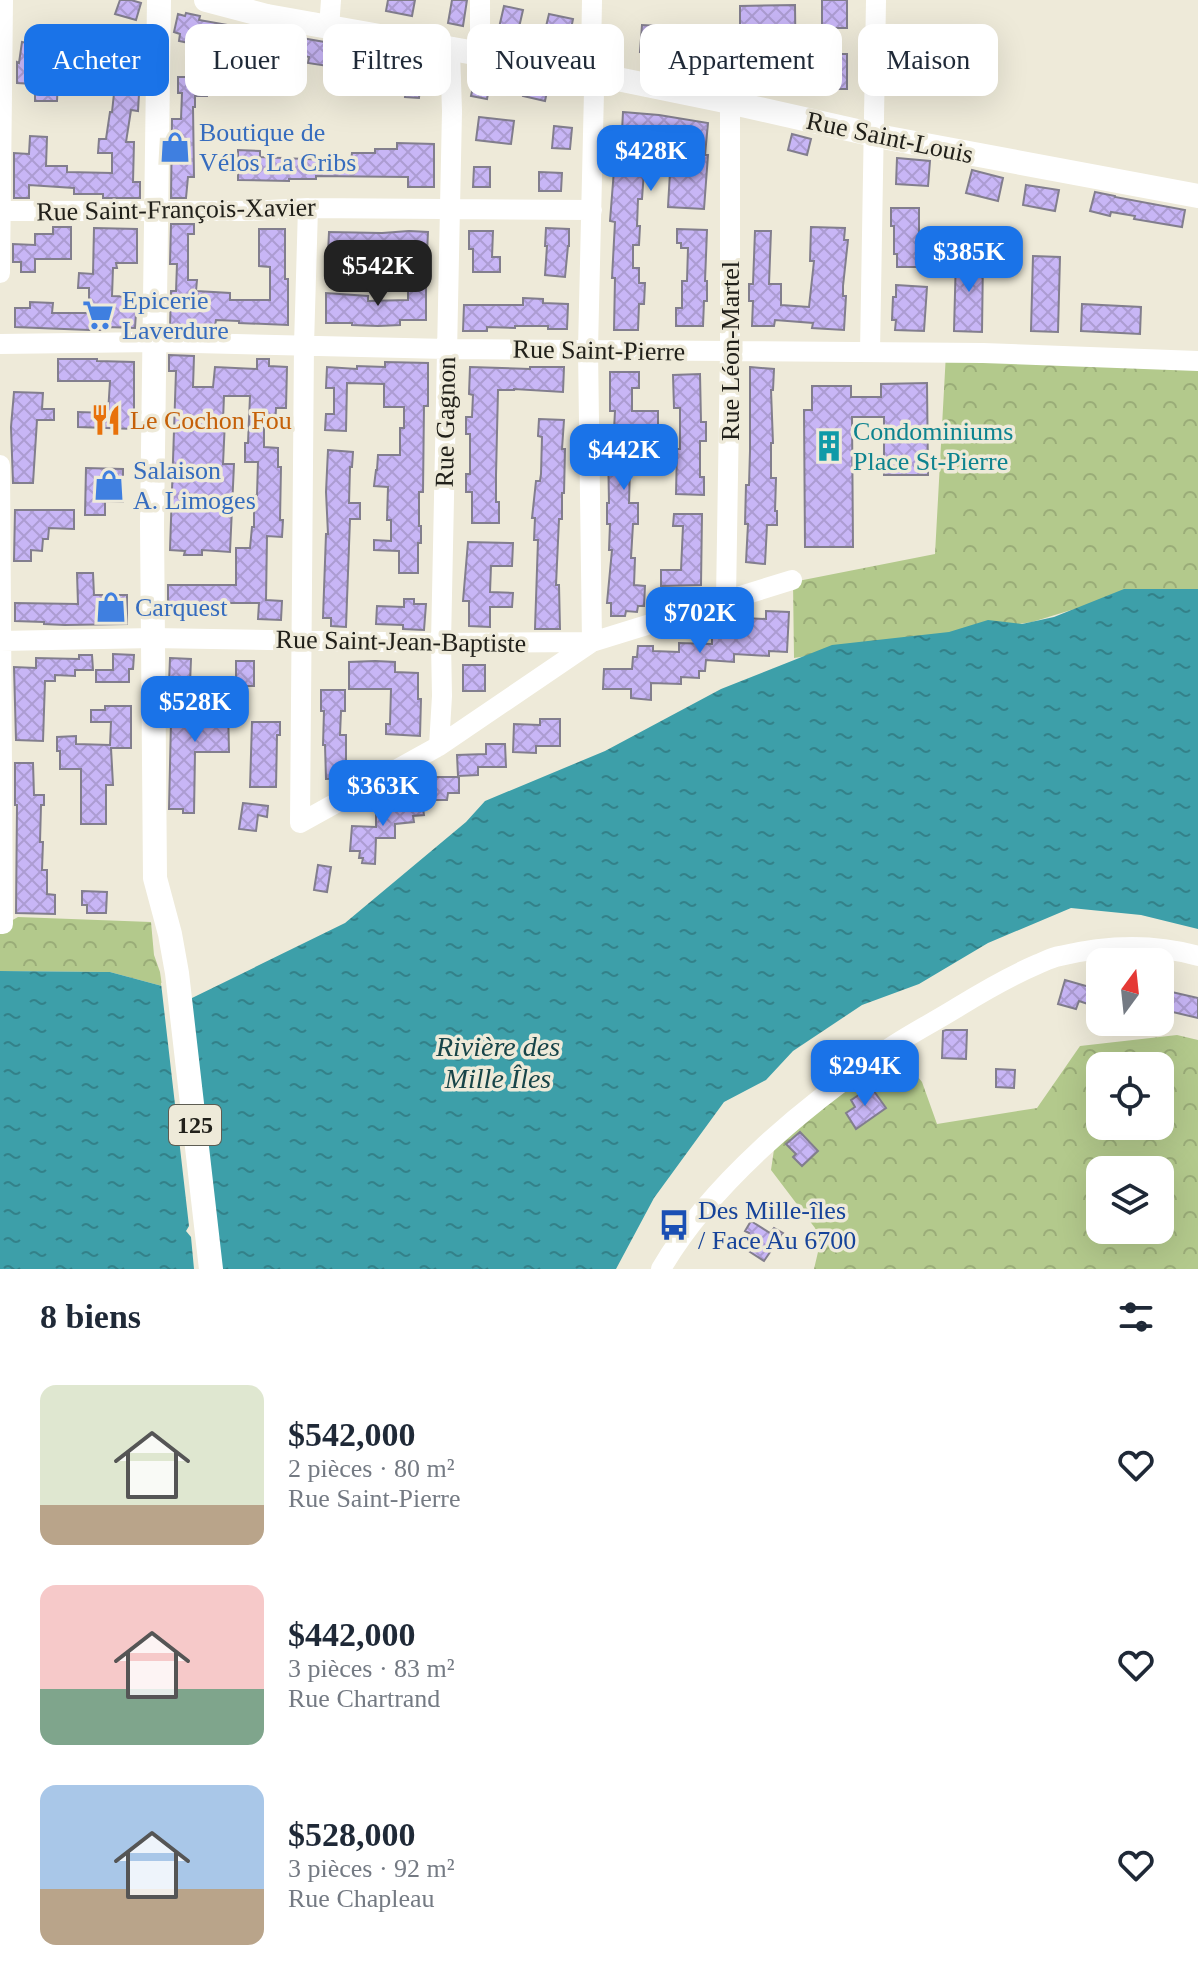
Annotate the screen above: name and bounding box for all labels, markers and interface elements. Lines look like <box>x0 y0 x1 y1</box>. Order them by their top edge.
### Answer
chip: Acheter <box>24 24 169 96</box>
chip: Louer <box>185 24 307 96</box>
chip: Filtres <box>323 24 451 96</box>
chip: Nouveau <box>467 24 624 96</box>
chip: Appartement <box>640 24 842 96</box>
chip: Maison <box>858 24 998 96</box>
street label: Rue Saint-Louis <box>804 106 976 169</box>
place label: Boutique de Vélos La Cribs <box>199 118 356 177</box>
pin: $428K <box>595 125 707 193</box>
shop icon: Boutique de Vélos La Cribs <box>158 130 192 164</box>
text: $428K <box>615 136 687 165</box>
street label: Rue Saint-François-Xavier <box>36 193 316 226</box>
pin: $385K <box>913 226 1025 294</box>
text: $385K <box>933 237 1005 266</box>
pin: $542K <box>322 240 434 308</box>
text: $542K <box>342 251 414 280</box>
street label: Rue Léon-Martel <box>716 261 745 441</box>
place label: Epicerie Laverdure <box>122 286 229 345</box>
supermarket icon: Epicerie Laverdure <box>81 298 115 332</box>
street label: Rue Saint-Pierre <box>512 334 686 367</box>
street label: Rue Gagnon <box>430 356 461 488</box>
restaurant icon: Le Cochon Fou <box>89 403 123 437</box>
place label: Le Cochon Fou <box>130 406 292 435</box>
place label: Condominiums Place St-Pierre <box>853 417 1013 476</box>
pin: $442K <box>568 424 680 492</box>
building icon: Condominiums Place St-Pierre <box>812 429 846 463</box>
text: $442K <box>588 435 660 464</box>
place label: Salaison A. Limoges <box>133 456 256 515</box>
shop icon: Salaison A. Limoges <box>92 468 126 502</box>
pin: $702K <box>644 587 756 655</box>
shop icon: Carquest <box>94 590 128 624</box>
place label: Carquest <box>135 593 228 622</box>
text: $702K <box>664 598 736 627</box>
street label: Rue Saint-Jean-Baptiste <box>275 625 527 658</box>
pin: $528K <box>139 676 251 744</box>
text: $528K <box>159 687 231 716</box>
pin: $363K <box>327 760 439 828</box>
text: $363K <box>347 771 419 800</box>
north arrow <box>1086 948 1174 1036</box>
map controls <box>1086 948 1174 1244</box>
water label: Rivière des Mille Îles <box>435 1031 560 1094</box>
pin: $294K <box>809 1040 921 1108</box>
text: $294K <box>829 1051 901 1080</box>
button: locate <box>1086 1052 1174 1140</box>
road number: 125 <box>169 1105 221 1145</box>
button: layers <box>1086 1156 1174 1244</box>
place label: Des Mille-îles / Face Au 6700 <box>698 1196 856 1255</box>
bus stop icon: Des Mille-îles / Face Au 6700 <box>657 1208 691 1242</box>
icon: filters <box>1114 1295 1158 1339</box>
text: 8 biens <box>40 1298 141 1335</box>
text: $542,000 <box>288 1416 416 1453</box>
icon: home <box>104 1417 200 1513</box>
icon: heart <box>1114 1443 1158 1487</box>
text: 2 pièces · 80 m² <box>288 1454 455 1483</box>
text: Rue Saint-Pierre <box>288 1484 461 1513</box>
text: $442,000 <box>288 1616 416 1653</box>
icon: home <box>104 1617 200 1713</box>
icon: heart <box>1114 1643 1158 1687</box>
text: 3 pièces · 83 m² <box>288 1654 455 1683</box>
text: Rue Chartrand <box>288 1684 440 1713</box>
text: $528,000 <box>288 1816 416 1853</box>
icon: home <box>104 1817 200 1913</box>
icon: heart <box>1114 1843 1158 1887</box>
text: 3 pièces · 92 m² <box>288 1854 455 1883</box>
text: Rue Chapleau <box>288 1884 435 1913</box>

